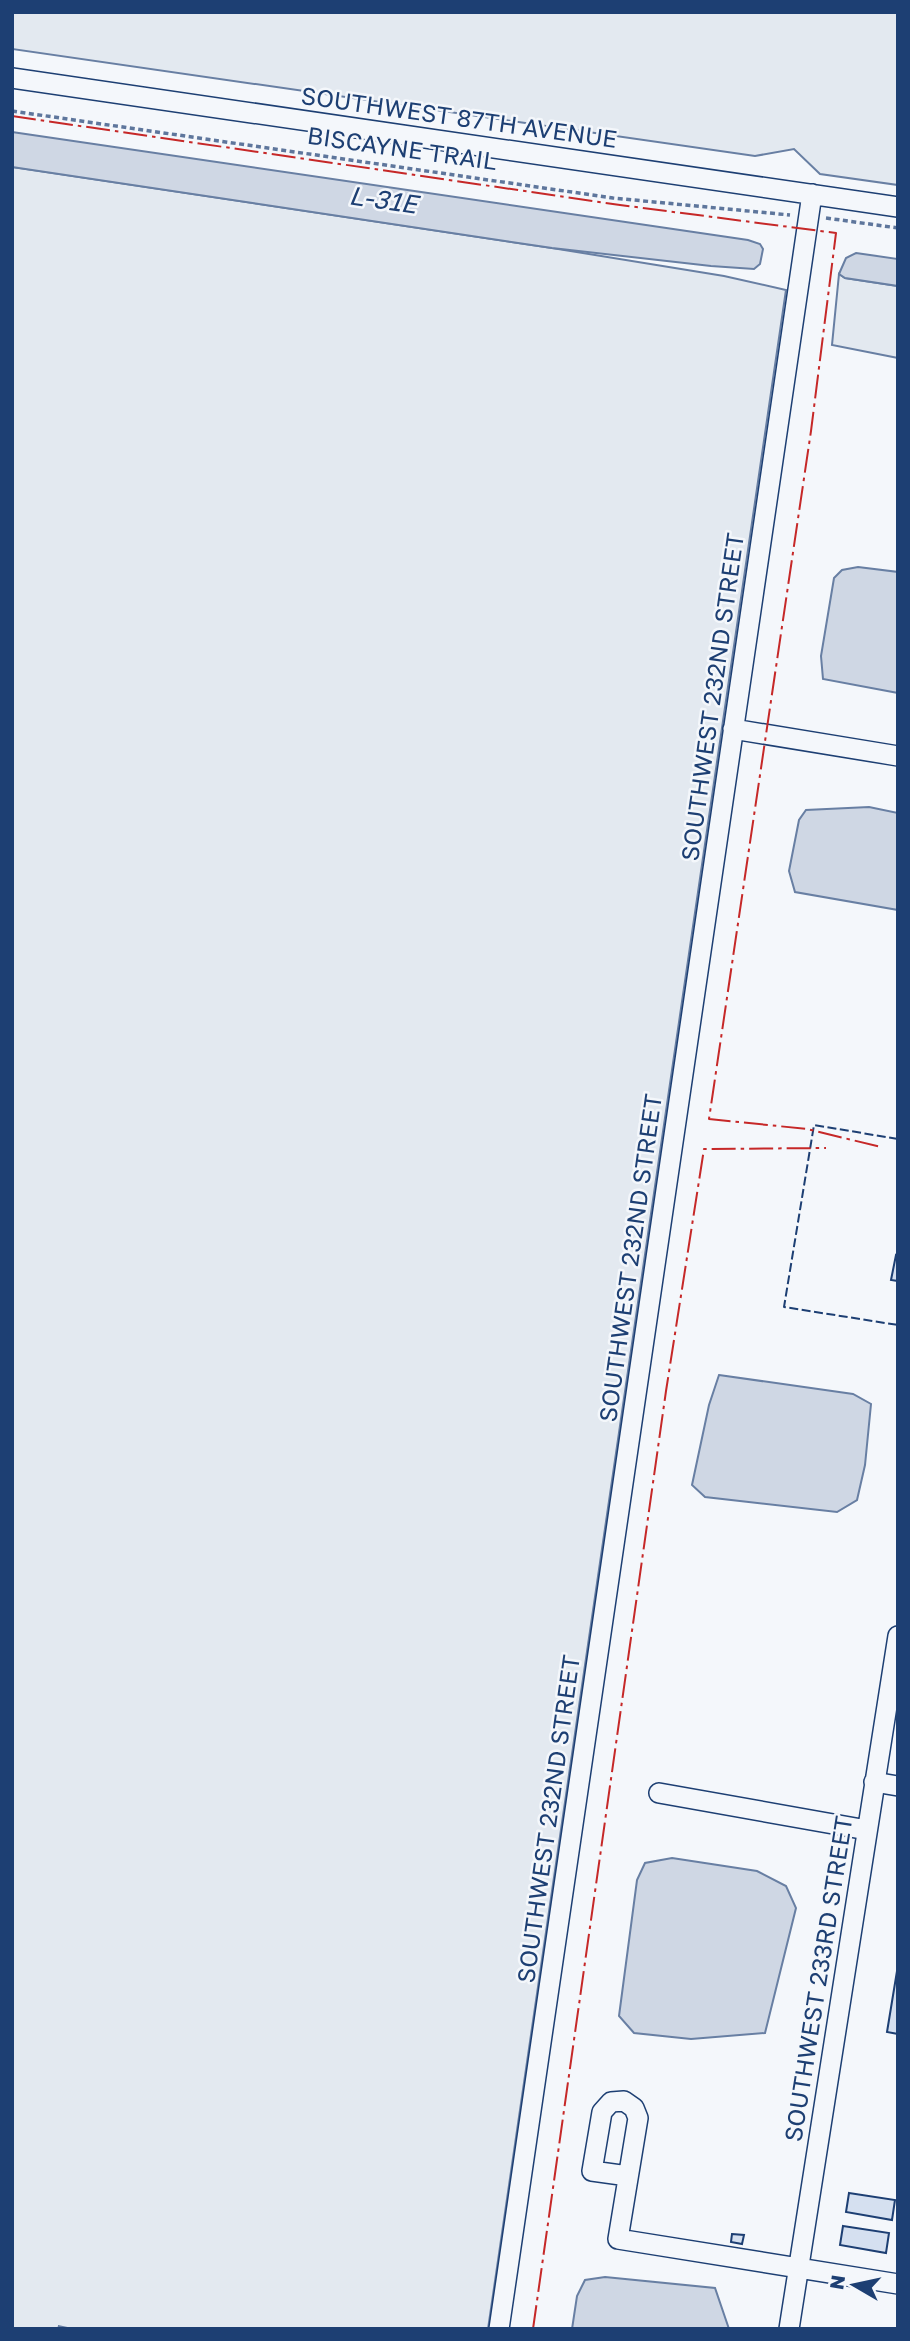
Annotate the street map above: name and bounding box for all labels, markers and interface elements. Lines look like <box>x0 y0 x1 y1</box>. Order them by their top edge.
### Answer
street label: SOUTHWEST 87TH AVENUE <box>299 80 619 153</box>
street label: BISCAYNE TRAIL <box>306 120 499 175</box>
water label: L-31E <box>347 179 422 220</box>
street label: SOUTHWEST 232ND STREET <box>674 531 749 863</box>
street label: SOUTHWEST 232ND STREET <box>592 1092 667 1424</box>
street label: SOUTHWEST 232ND STREET <box>510 1653 585 1985</box>
street label: SOUTHWEST 233RD STREET <box>777 1814 858 2144</box>
north arrow <box>819 2250 889 2320</box>
text: N <box>824 2273 849 2291</box>

